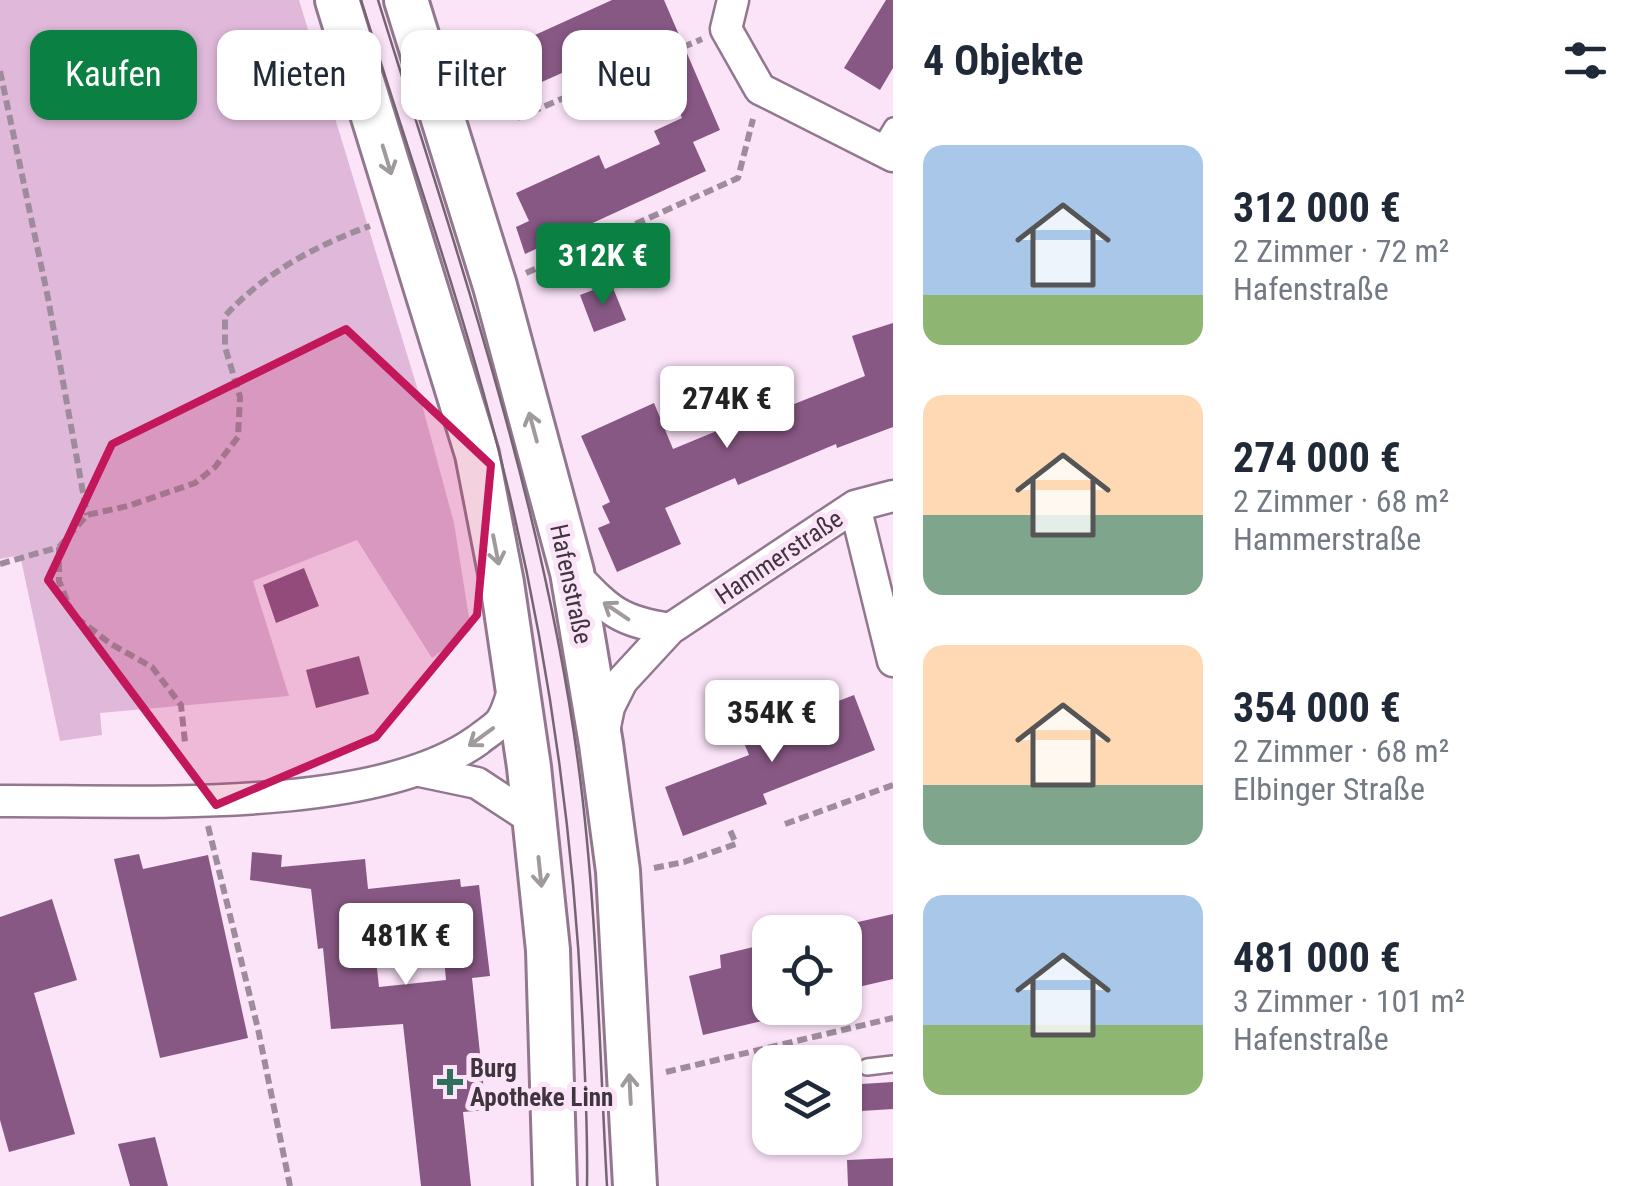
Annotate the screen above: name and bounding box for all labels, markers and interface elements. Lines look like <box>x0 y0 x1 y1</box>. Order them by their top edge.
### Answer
chip: Kaufen <box>30 30 197 120</box>
chip: Mieten <box>217 30 381 120</box>
chip: Filter <box>401 30 542 120</box>
chip: Neu <box>562 30 687 120</box>
icon: filters <box>1558 33 1613 88</box>
text: 4 Objekte <box>923 36 1084 85</box>
one-way arrow <box>380 144 398 175</box>
text: 312 000 € <box>1233 183 1401 232</box>
icon: home <box>1003 185 1123 305</box>
pin: 312K € <box>522 223 684 308</box>
text: 2 Zimmer · 72 m² <box>1233 232 1449 270</box>
text: 312K € <box>558 236 648 274</box>
text: Hafenstraße <box>1233 270 1389 308</box>
pin: 274K € <box>646 366 808 451</box>
text: 274K € <box>682 379 772 417</box>
one-way arrow <box>523 411 541 443</box>
text: 274 000 € <box>1233 433 1401 482</box>
icon: home <box>1003 435 1123 555</box>
text: 2 Zimmer · 68 m² <box>1233 482 1449 520</box>
street label: Hammerstraße <box>710 504 848 610</box>
text: Hammerstraße <box>1233 520 1421 558</box>
street label: Hafenstraße <box>544 522 598 646</box>
one-way arrow <box>487 533 506 565</box>
one-way arrow <box>602 601 630 622</box>
pin: 354K € <box>691 680 853 765</box>
text: 354 000 € <box>1233 683 1401 732</box>
icon: home <box>1003 685 1123 805</box>
text: 354K € <box>727 693 817 731</box>
one-way arrow <box>468 727 495 748</box>
text: 2 Zimmer · 68 m² <box>1233 732 1449 770</box>
text: Elbinger Straße <box>1233 770 1425 808</box>
one-way arrow <box>531 855 550 887</box>
pin: 481K € <box>325 903 487 988</box>
map controls <box>752 915 862 1155</box>
button: locate <box>752 915 862 1025</box>
text: 481K € <box>361 916 451 954</box>
text: 481 000 € <box>1233 933 1401 982</box>
icon: home <box>1003 935 1123 1055</box>
text: 3 Zimmer · 101 m² <box>1233 982 1465 1020</box>
text: Hafenstraße <box>1233 1020 1389 1058</box>
button: layers <box>752 1045 862 1155</box>
place label: Burg Apotheke Linn <box>470 1054 613 1112</box>
marker: Burg Apotheke Linn <box>439 1071 461 1093</box>
one-way arrow <box>620 1073 639 1105</box>

